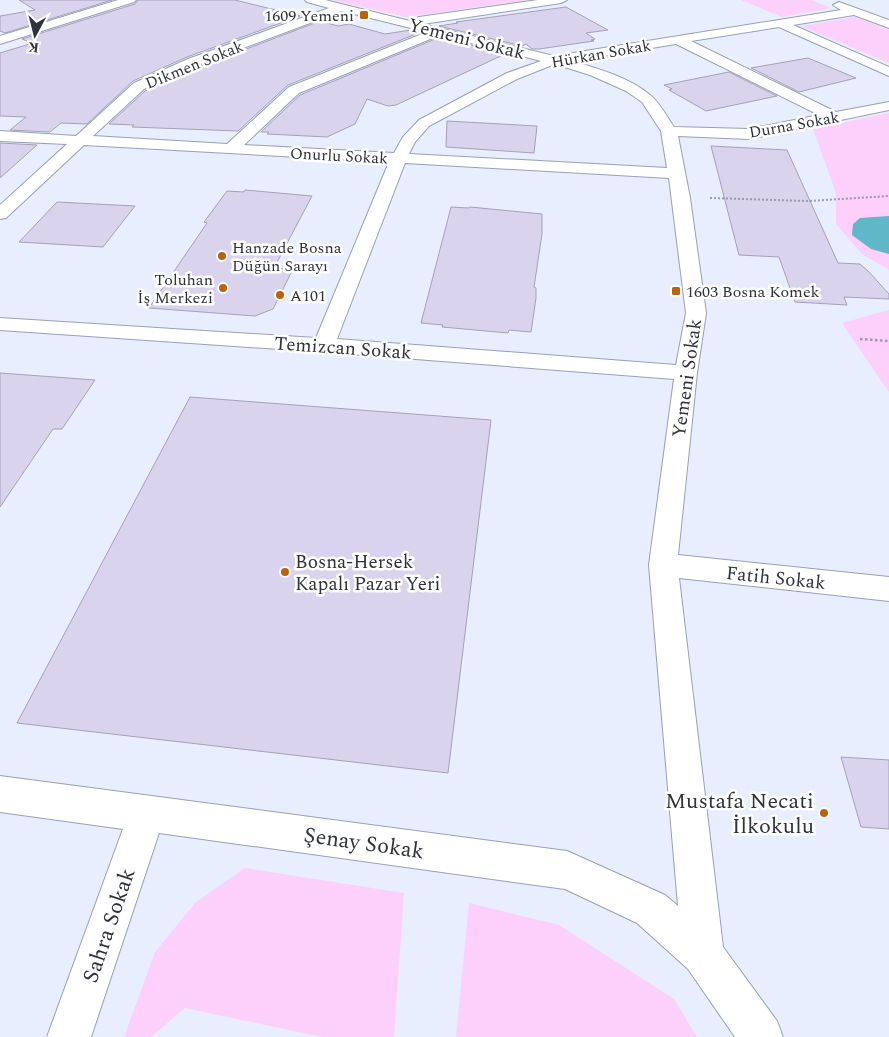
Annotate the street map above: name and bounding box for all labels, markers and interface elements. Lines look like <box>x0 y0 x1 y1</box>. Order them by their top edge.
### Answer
place label: 1609 Yemeni <box>264 4 354 28</box>
marker: 1609 Yemeni <box>358 9 370 21</box>
north arrow <box>10 10 60 60</box>
street label: Yemeni Sokak <box>405 11 529 68</box>
street label: Hürkan Sokak <box>549 33 653 75</box>
street label: Dikmen Sokak <box>142 34 247 96</box>
text: K <box>27 36 40 58</box>
street label: Durna Sokak <box>747 105 841 145</box>
street label: Onurlu Sokak <box>289 141 389 171</box>
place label: Hanzade Bosna Düğün Sarayı <box>232 236 342 278</box>
marker: Hanzade Bosna Düğün Sarayı <box>216 250 228 262</box>
place label: Toluhan İş Merkezi <box>137 268 213 310</box>
place label: 1603 Bosna Komek <box>686 280 820 304</box>
marker: Toluhan İş Merkezi <box>217 282 229 294</box>
place label: A101 <box>290 284 326 308</box>
marker: 1603 Bosna Komek <box>670 285 682 297</box>
marker: A101 <box>274 289 286 301</box>
street label: Yemeni Sokak <box>665 317 710 439</box>
street label: Temizcan Sokak <box>273 329 413 368</box>
place label: Bosna-Hersek Kapalı Pazar Yeri <box>295 548 441 599</box>
street label: Fatih Sokak <box>725 559 827 598</box>
marker: Bosna-Hersek Kapalı Pazar Yeri <box>279 566 291 578</box>
place label: Mustafa Necati İlkokulu <box>665 785 814 843</box>
marker: Mustafa Necati İlkokulu <box>818 807 830 819</box>
street label: Şenay Sokak <box>302 819 426 868</box>
street label: Sahra Sokak <box>74 864 145 987</box>

